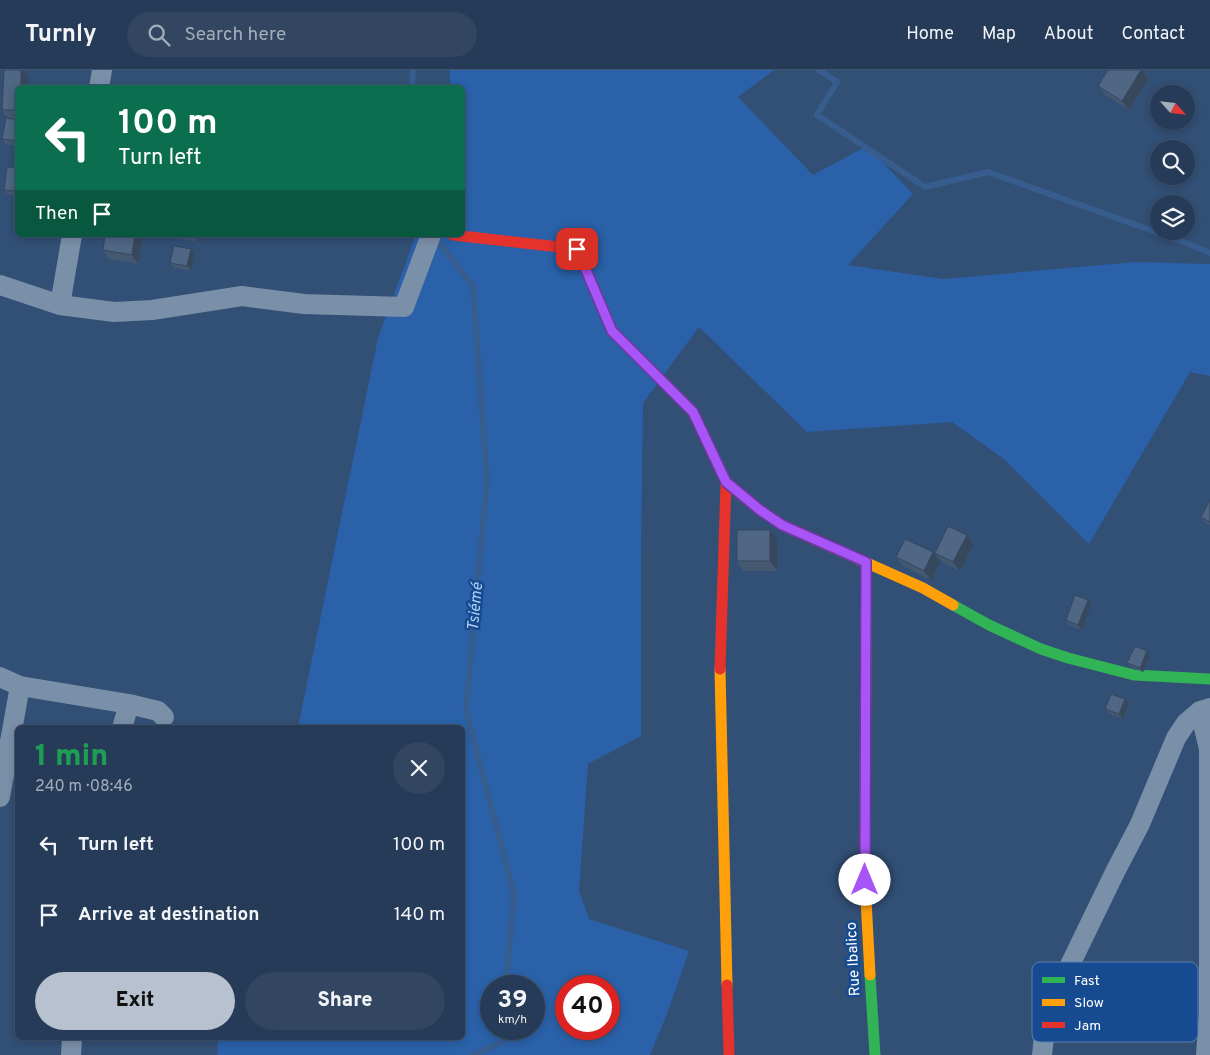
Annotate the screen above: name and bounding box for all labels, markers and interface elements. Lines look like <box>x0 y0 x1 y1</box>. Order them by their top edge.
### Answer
search box <box>127 12 477 57</box>
text: Turnly <box>25 20 97 50</box>
icon: search <box>145 21 173 49</box>
text: Search here <box>185 23 286 47</box>
text: Home <box>906 23 954 46</box>
text: Map <box>982 23 1016 46</box>
text: About <box>1044 23 1093 46</box>
text: Contact <box>1121 23 1185 46</box>
north arrow <box>1150 85 1195 130</box>
map controls <box>1150 85 1195 240</box>
text: 100 m <box>118 102 218 146</box>
icon: left <box>35 105 100 170</box>
button: search <box>1150 140 1195 185</box>
text: Turn left <box>118 145 201 172</box>
button: layers <box>1150 195 1195 240</box>
icon: arrive <box>88 200 116 228</box>
text: Then <box>35 202 78 226</box>
pin <box>556 228 598 270</box>
icon: arrive <box>563 235 591 263</box>
water label: Tsiémé <box>464 580 488 632</box>
text: 1 min <box>35 739 108 776</box>
button: close <box>393 742 445 794</box>
text: 240 m · 08:46 <box>35 777 133 797</box>
icon: left <box>35 831 63 859</box>
text: Turn left <box>78 833 154 857</box>
text: 100 m <box>393 833 445 857</box>
position arrow <box>838 853 890 905</box>
icon: arrive <box>35 901 63 929</box>
text: Arrive at destination <box>78 903 259 927</box>
text: 140 m <box>394 903 445 927</box>
street label: Rue Ibalico <box>843 921 865 997</box>
legend <box>1032 962 1198 1042</box>
button: Exit <box>35 972 235 1030</box>
button: Share <box>245 972 445 1030</box>
text: Fast <box>1074 973 1100 990</box>
speed limit sign: 40 <box>555 975 620 1040</box>
text: 39 <box>497 985 528 1017</box>
text: Slow <box>1074 995 1104 1012</box>
text: km/h <box>498 1012 527 1028</box>
text: Jam <box>1074 1018 1101 1035</box>

